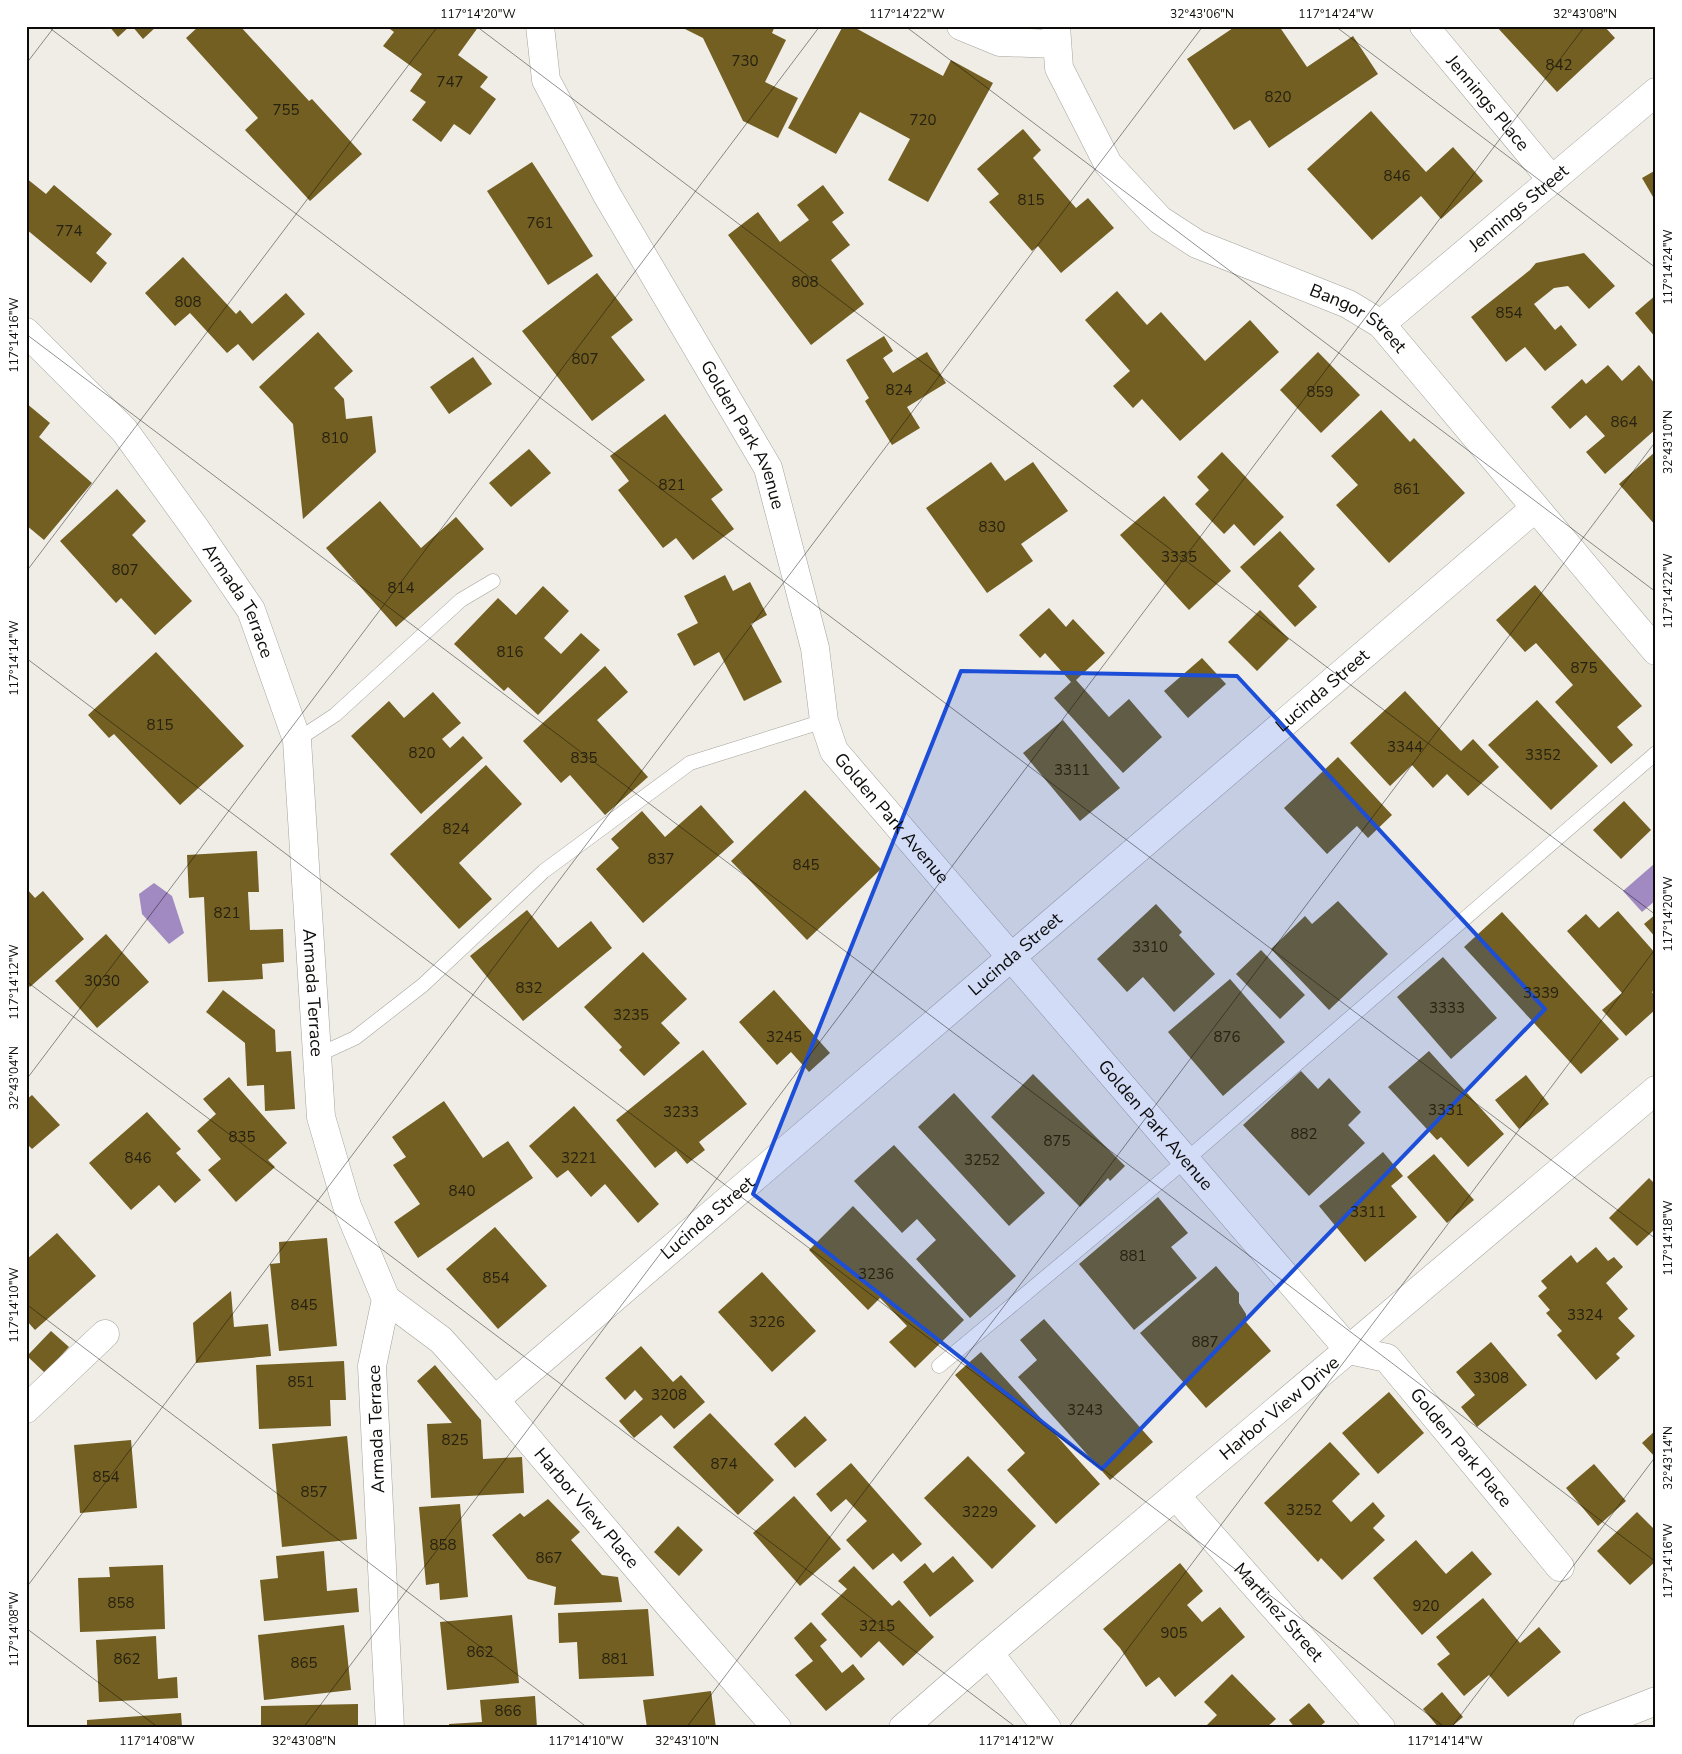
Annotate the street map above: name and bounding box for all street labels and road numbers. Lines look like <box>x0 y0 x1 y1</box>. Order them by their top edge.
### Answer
street label: Jennings Place <box>1440 49 1535 156</box>
street label: Jennings Street <box>1463 159 1574 258</box>
street label: Bangor Street <box>1306 278 1412 358</box>
street label: Golden Park Avenue <box>695 356 790 512</box>
street label: Armada Terrace <box>197 539 279 661</box>
street label: Lucinda Street <box>1270 643 1375 737</box>
street label: Golden Park Avenue <box>829 748 955 888</box>
street label: Lucinda Street <box>963 907 1067 1001</box>
street label: Armada Terrace <box>297 928 329 1058</box>
street label: Golden Park Avenue <box>1093 1055 1219 1196</box>
street label: Lucinda Street <box>656 1170 760 1265</box>
street label: Harbor View Drive <box>1214 1350 1344 1465</box>
street label: Armada Terrace <box>362 1364 390 1494</box>
street label: Golden Park Place <box>1405 1383 1517 1512</box>
street label: Harbor View Place <box>529 1443 645 1573</box>
street label: Martinez Street <box>1228 1558 1329 1667</box>

